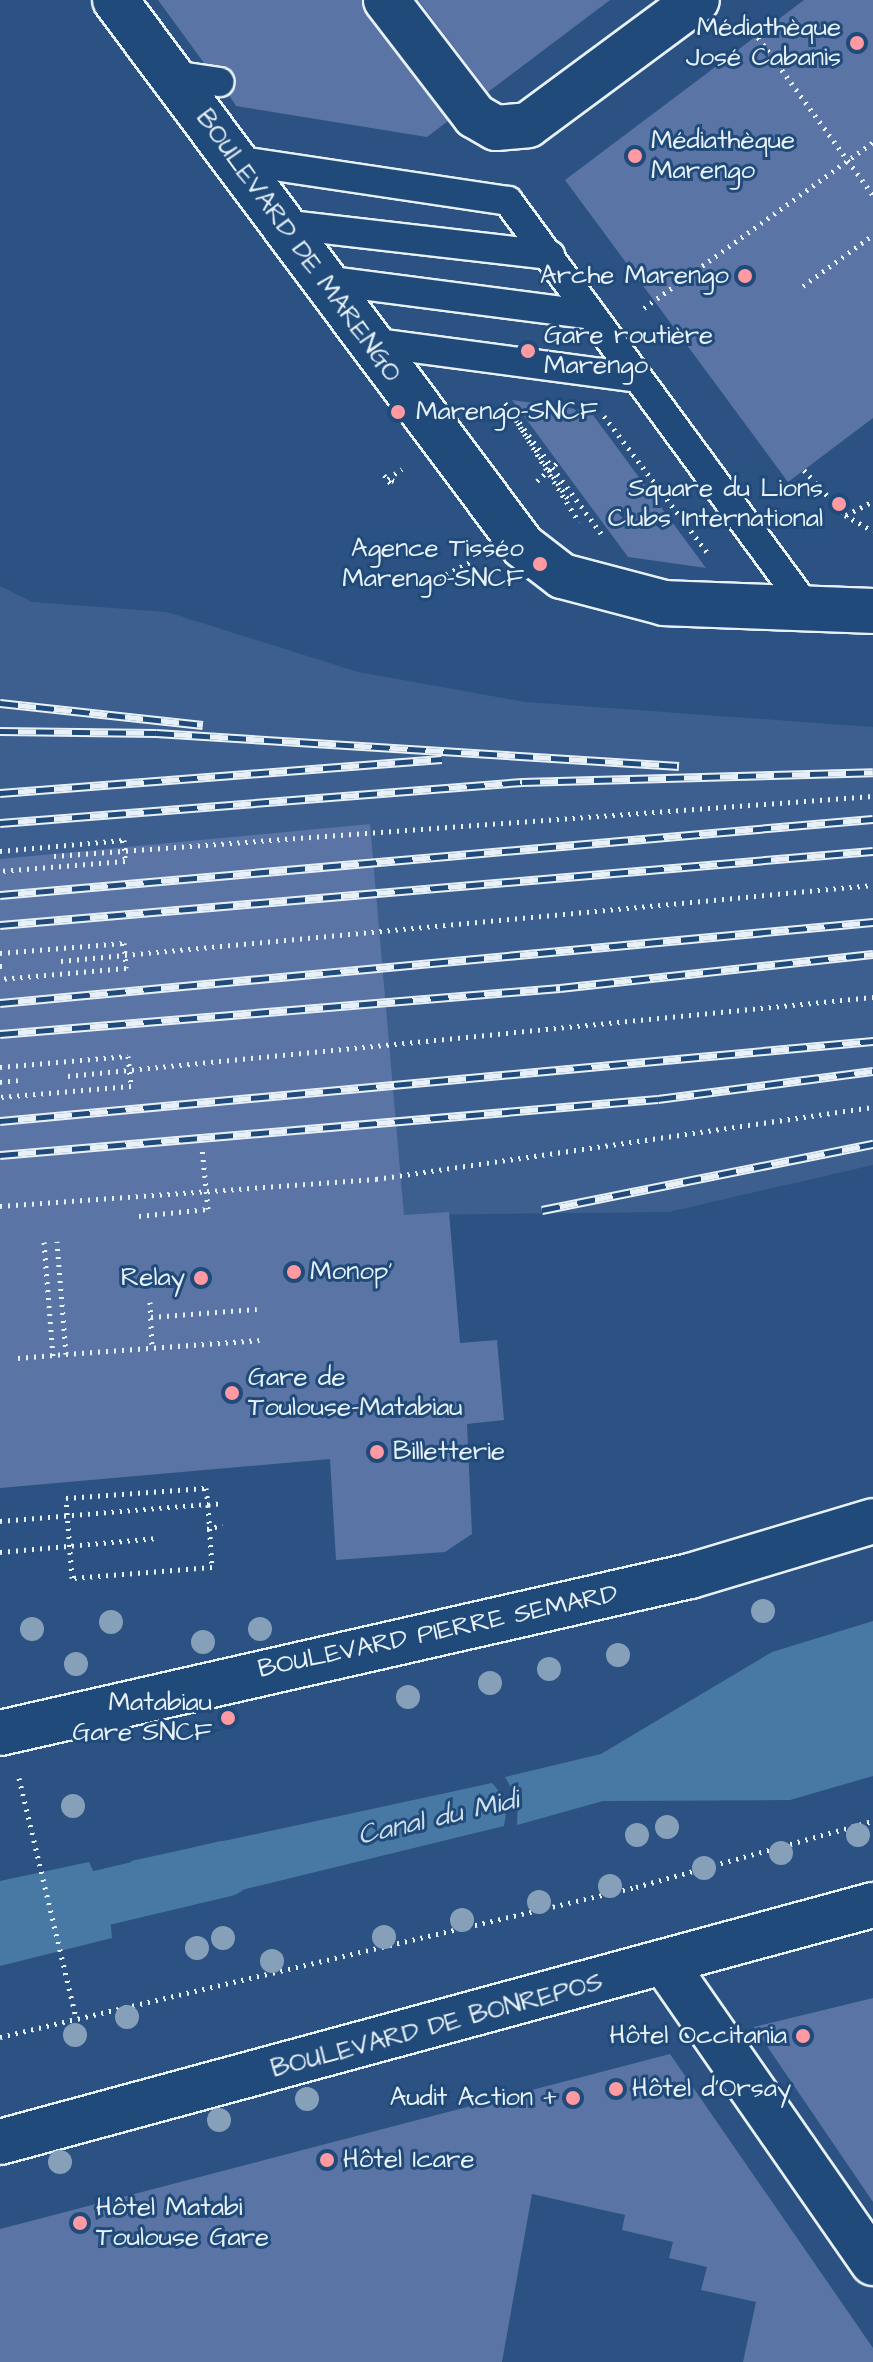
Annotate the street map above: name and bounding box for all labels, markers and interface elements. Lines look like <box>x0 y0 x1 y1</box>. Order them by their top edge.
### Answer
place label: Médiathèque José Cabanis <box>686 12 841 74</box>
marker: Médiathèque José Cabanis <box>848 34 866 52</box>
street label: BOULEVARD DE MARENGO <box>189 104 407 388</box>
place label: Médiathèque Marengo <box>651 125 795 186</box>
marker: Médiathèque Marengo <box>626 147 644 165</box>
place label: Arche Marengo <box>540 260 729 292</box>
marker: Arche Marengo <box>736 267 754 285</box>
place label: Gare routière Marengo <box>544 320 713 382</box>
marker: Gare routière Marengo <box>519 342 537 360</box>
place label: Marengo-SNCF <box>416 396 598 428</box>
marker: Marengo-SNCF <box>387 401 409 423</box>
place label: Square du Lions Clubs International <box>608 473 823 534</box>
marker: Square du Lions Clubs International <box>830 495 848 513</box>
place label: Agence Tisséo Marengo-SNCF <box>342 533 524 594</box>
marker: Agence Tisséo Marengo-SNCF <box>531 555 549 573</box>
place label: Monop' <box>310 1256 392 1288</box>
place label: Relay <box>121 1262 185 1294</box>
marker: Monop' <box>285 1263 303 1281</box>
marker: Relay <box>192 1269 210 1287</box>
place label: Gare de Toulouse-Matabiau <box>248 1362 463 1424</box>
marker: Gare de Toulouse-Matabiau <box>223 1384 241 1402</box>
place label: Billetterie <box>393 1436 505 1468</box>
marker: Billetterie <box>368 1443 386 1461</box>
street label: BOULEVARD PIERRE SEMARD <box>255 1579 621 1685</box>
place label: Matabiau Gare SNCF <box>73 1687 212 1748</box>
marker: Matabiau Gare SNCF <box>219 1709 237 1727</box>
water label: Canal du Midi <box>354 1783 522 1853</box>
street label: BOULEVARD DE BONREPOS <box>268 1967 606 2085</box>
place label: Hôtel Occitania <box>609 2020 787 2052</box>
marker: Hôtel Occitania <box>794 2027 812 2045</box>
place label: Hôtel d'Orsay <box>632 2073 791 2105</box>
marker: Hôtel d'Orsay <box>607 2080 625 2098</box>
place label: Audit Action + <box>390 2082 557 2114</box>
marker: Audit Action + <box>564 2089 582 2107</box>
place label: Hôtel Icare <box>343 2144 474 2176</box>
marker: Hôtel Icare <box>318 2151 336 2169</box>
place label: Hôtel Matabi Toulouse Gare <box>96 2192 269 2254</box>
marker: Hôtel Matabi Toulouse Gare <box>71 2214 89 2232</box>

